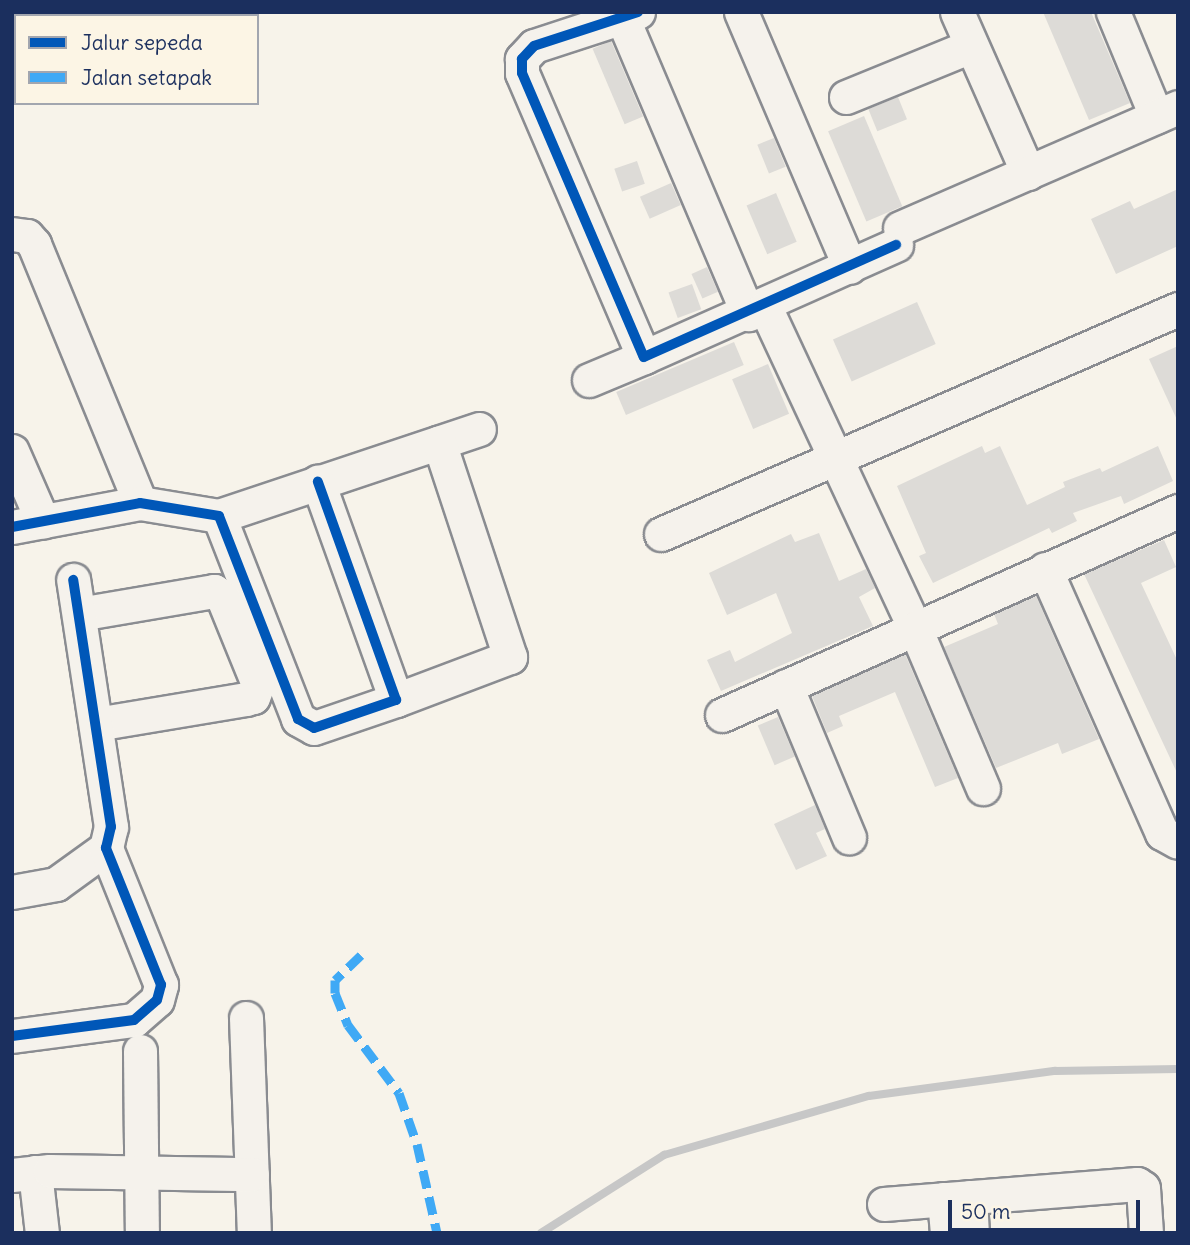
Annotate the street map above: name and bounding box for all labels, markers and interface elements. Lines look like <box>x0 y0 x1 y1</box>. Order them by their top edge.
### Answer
legend <box>14 14 259 105</box>
text: Jalur sepeda <box>81 29 203 56</box>
text: Jalan setapak <box>81 64 212 91</box>
scale bar <box>952 1186 1144 1230</box>
text: 50 m <box>961 1198 1010 1225</box>

